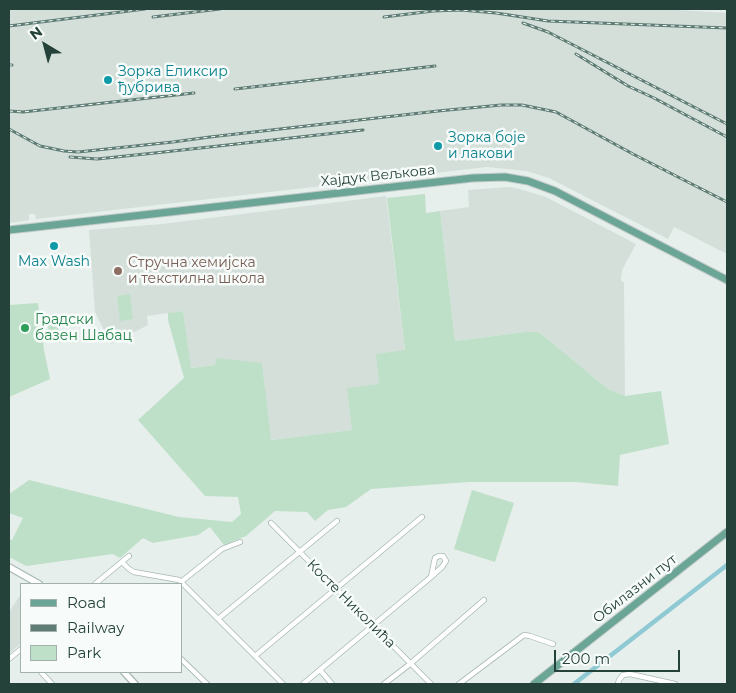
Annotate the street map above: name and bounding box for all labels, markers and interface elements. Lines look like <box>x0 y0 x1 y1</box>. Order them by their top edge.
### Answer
north arrow <box>20 20 70 70</box>
text: N <box>26 22 46 44</box>
place label: Зорка Еликсир ђубрива <box>118 64 228 96</box>
marker: Зорка Еликсир ђубрива <box>102 74 114 86</box>
place label: Зорка боје и лакови <box>448 130 526 162</box>
marker: Зорка боје и лакови <box>432 140 444 152</box>
street label: Хајдук Вељкова <box>320 162 436 190</box>
marker: Max Wash <box>48 240 60 252</box>
place label: Max Wash <box>18 254 90 270</box>
place label: Стручна хемијска и текстилна школа <box>128 255 265 288</box>
marker: Стручна хемијска и текстилна школа <box>112 265 124 277</box>
place label: Градски базен Шабац <box>35 312 132 344</box>
marker: Градски базен Шабац <box>19 322 31 334</box>
street label: Обилазни пут <box>590 551 680 627</box>
street label: Косте Николића <box>303 556 399 652</box>
legend <box>20 583 182 673</box>
text: Road <box>67 593 106 612</box>
text: Railway <box>67 618 124 637</box>
scale bar <box>556 640 682 672</box>
text: Park <box>67 643 101 662</box>
text: 200 m <box>562 649 610 668</box>

